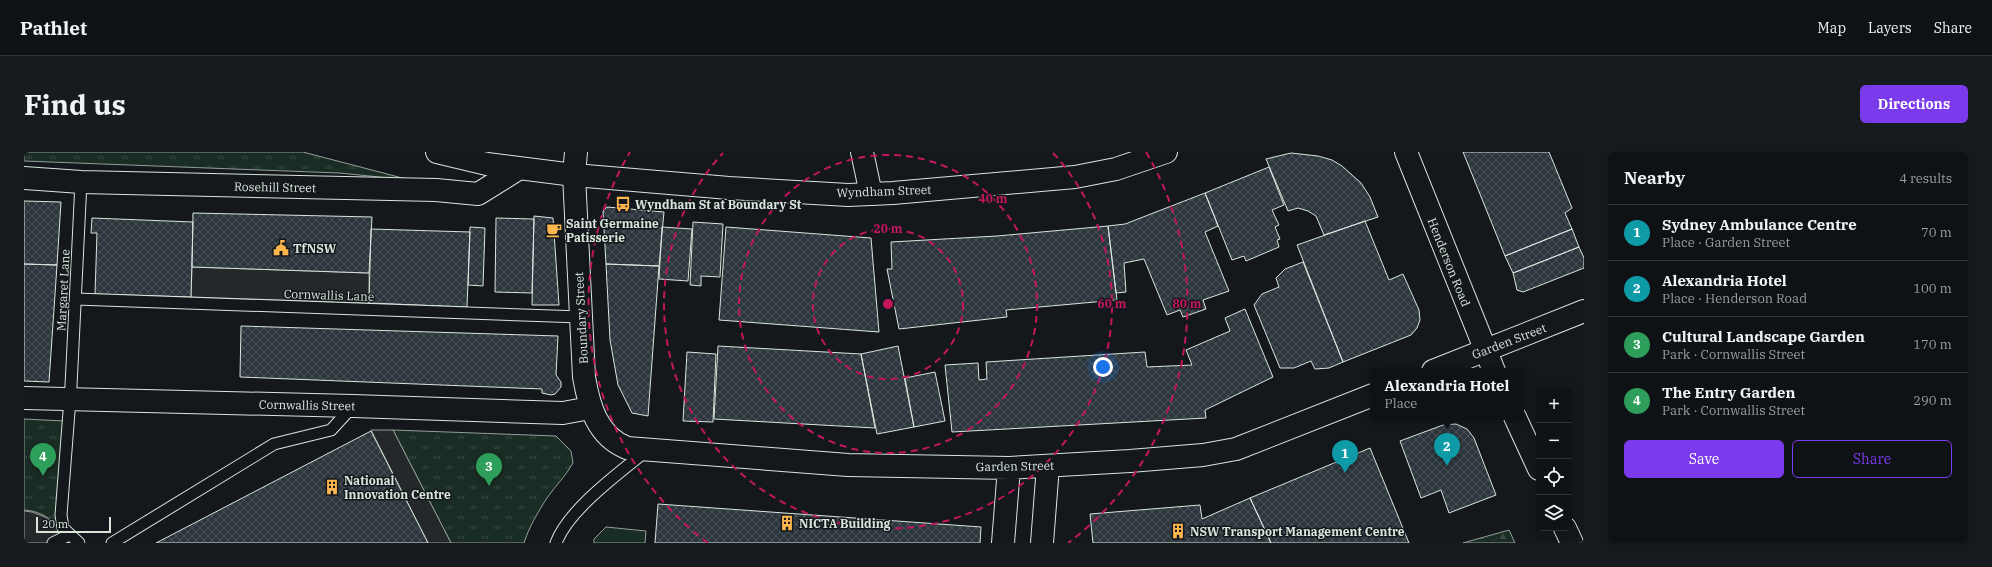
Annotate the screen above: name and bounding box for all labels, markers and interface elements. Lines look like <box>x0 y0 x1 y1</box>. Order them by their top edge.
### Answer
text: Pathlet <box>20 16 87 40</box>
text: Map <box>1818 19 1846 37</box>
text: Layers <box>1868 19 1912 37</box>
text: Share <box>1934 19 1972 37</box>
button: Directions <box>1860 85 1968 123</box>
text: Find us <box>24 86 126 123</box>
text: Nearby <box>1624 167 1685 189</box>
text: 4 results <box>1899 170 1952 187</box>
street label: Rosehill Street <box>234 179 316 195</box>
street label: Wyndham Street <box>836 182 932 200</box>
text: 40 m <box>979 191 1008 206</box>
bus stop icon: Wyndham St at Boundary St <box>614 195 632 213</box>
place label: Wyndham St at Boundary St <box>635 197 802 212</box>
street label: Henderson Road <box>1424 215 1474 309</box>
text: Sydney Ambulance Centre <box>1662 215 1857 234</box>
place label: Saint Germaine Patisserie <box>566 216 659 245</box>
cafe icon: Saint Germaine Patisserie <box>545 221 563 239</box>
text: 20 m <box>874 221 903 236</box>
text: 1 <box>1633 224 1641 241</box>
text: 70 m <box>1921 224 1952 241</box>
text: Place · Garden Street <box>1662 234 1790 251</box>
public building icon: TfNSW <box>272 239 290 257</box>
place label: TfNSW <box>293 241 337 256</box>
street label: Margaret Lane <box>53 249 73 331</box>
street label: Boundary Street <box>571 271 591 365</box>
text: Alexandria Hotel <box>1662 271 1787 290</box>
text: 2 <box>1633 280 1641 297</box>
text: 100 m <box>1913 280 1952 297</box>
street label: Cornwallis Lane <box>284 286 374 304</box>
text: Place · Henderson Road <box>1662 290 1807 307</box>
text: 60 m <box>1098 296 1127 311</box>
text: 80 m <box>1173 296 1202 311</box>
centre of rings <box>881 297 895 311</box>
street label: Garden Street <box>1470 320 1548 362</box>
text: Cultural Landscape Garden <box>1662 327 1865 346</box>
text: 3 <box>1633 336 1641 353</box>
text: 170 m <box>1913 336 1952 353</box>
text: Park · Cornwallis Street <box>1662 346 1805 363</box>
your location <box>1093 357 1113 377</box>
popup <box>1370 368 1524 420</box>
text: Alexandria Hotel <box>1385 376 1509 395</box>
text: The Entry Garden <box>1662 383 1795 402</box>
map controls <box>1536 387 1572 531</box>
button: + <box>1536 387 1572 423</box>
text: 4 <box>1633 392 1641 409</box>
text: 290 m <box>1913 392 1952 409</box>
text: Place <box>1385 395 1417 412</box>
street label: Cornwallis Street <box>259 397 355 413</box>
text: Park · Cornwallis Street <box>1662 402 1805 419</box>
button: − <box>1536 423 1572 459</box>
pin: 2 <box>1434 433 1460 466</box>
pin: 1 <box>1332 440 1358 473</box>
button: Save <box>1624 440 1784 478</box>
button: Share <box>1792 440 1952 478</box>
pin: 4 <box>30 443 56 476</box>
pin: 3 <box>476 453 502 486</box>
street label: Garden Street <box>976 458 1054 474</box>
button: locate <box>1536 459 1572 495</box>
place label: National Innovation Centre <box>344 473 451 502</box>
building icon: National Innovation Centre <box>323 478 341 496</box>
button: layers <box>1536 495 1572 531</box>
building icon: NICTA Building <box>778 514 796 532</box>
scale bar <box>36 515 111 534</box>
place label: NICTA Building <box>799 516 891 531</box>
text: 20 m <box>42 517 68 531</box>
building icon: NSW Transport Management Centre <box>1169 522 1187 540</box>
place label: NSW Transport Management Centre <box>1190 524 1405 539</box>

